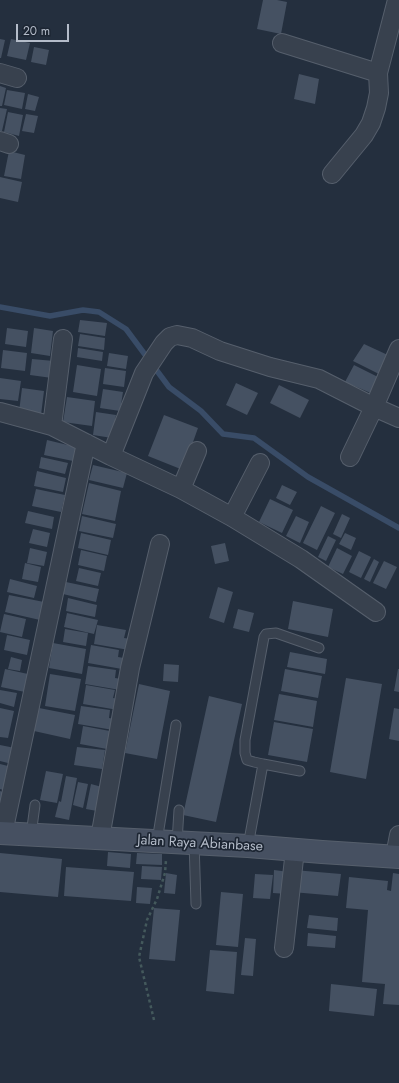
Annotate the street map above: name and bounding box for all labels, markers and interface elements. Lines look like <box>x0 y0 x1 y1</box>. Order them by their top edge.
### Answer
scale bar <box>18 16 71 42</box>
text: 20 m <box>23 22 50 40</box>
street label: Jalan Raya Abianbase <box>137 832 263 856</box>

